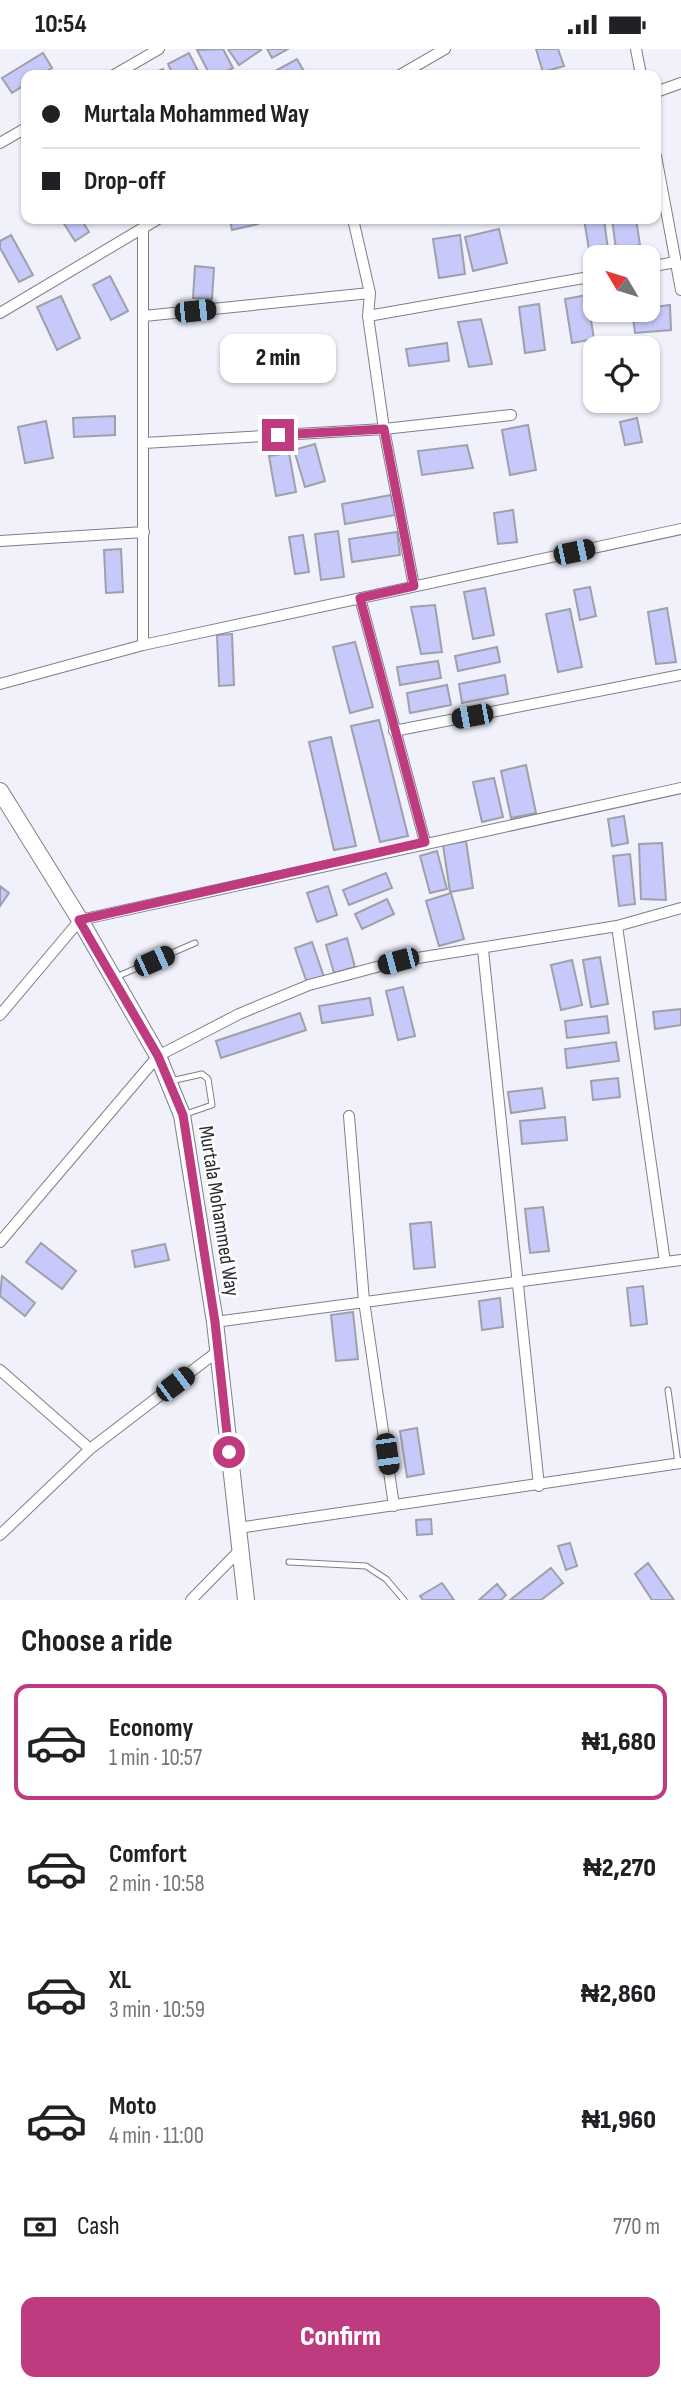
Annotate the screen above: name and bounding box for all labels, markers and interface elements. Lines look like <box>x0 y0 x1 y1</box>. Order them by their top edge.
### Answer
text: 10:54 <box>35 9 87 40</box>
text: Murtala Mohammed Way <box>84 99 309 130</box>
text: Drop-off <box>84 166 165 197</box>
north arrow <box>583 245 660 322</box>
map controls <box>583 245 660 413</box>
car <box>174 298 217 324</box>
callout: 2 min <box>220 333 336 383</box>
button: locate <box>583 336 660 413</box>
text: 2 min <box>256 344 300 372</box>
route end <box>262 419 294 451</box>
car <box>552 537 597 567</box>
car <box>450 702 495 730</box>
car <box>131 943 178 979</box>
car <box>375 945 422 977</box>
street label: Murtala Mohammed Way <box>193 1124 245 1298</box>
car <box>152 1363 199 1405</box>
car <box>374 1432 401 1476</box>
route start <box>213 1436 245 1468</box>
text: Choose a ride <box>21 1622 173 1661</box>
icon: car <box>25 1711 88 1774</box>
text: Economy <box>109 1713 193 1744</box>
text: ₦1,680 <box>581 1727 656 1758</box>
text: 1 min · 10:57 <box>109 1744 202 1772</box>
icon: car <box>25 1837 88 1900</box>
text: Comfort <box>109 1839 187 1870</box>
text: ₦2,270 <box>583 1853 656 1884</box>
text: 2 min · 10:58 <box>109 1870 205 1898</box>
icon: car <box>25 1963 88 2026</box>
text: XL <box>109 1965 131 1996</box>
text: ₦2,860 <box>581 1979 656 2010</box>
text: 3 min · 10:59 <box>109 1996 205 2024</box>
icon: car <box>25 2089 88 2152</box>
text: Moto <box>109 2091 157 2122</box>
text: ₦1,960 <box>581 2105 656 2136</box>
text: 4 min · 11:00 <box>109 2122 204 2150</box>
icon: cash <box>21 2208 59 2246</box>
text: Cash <box>77 2211 120 2242</box>
text: 770 m <box>613 2213 660 2241</box>
button: Confirm <box>21 2297 660 2377</box>

